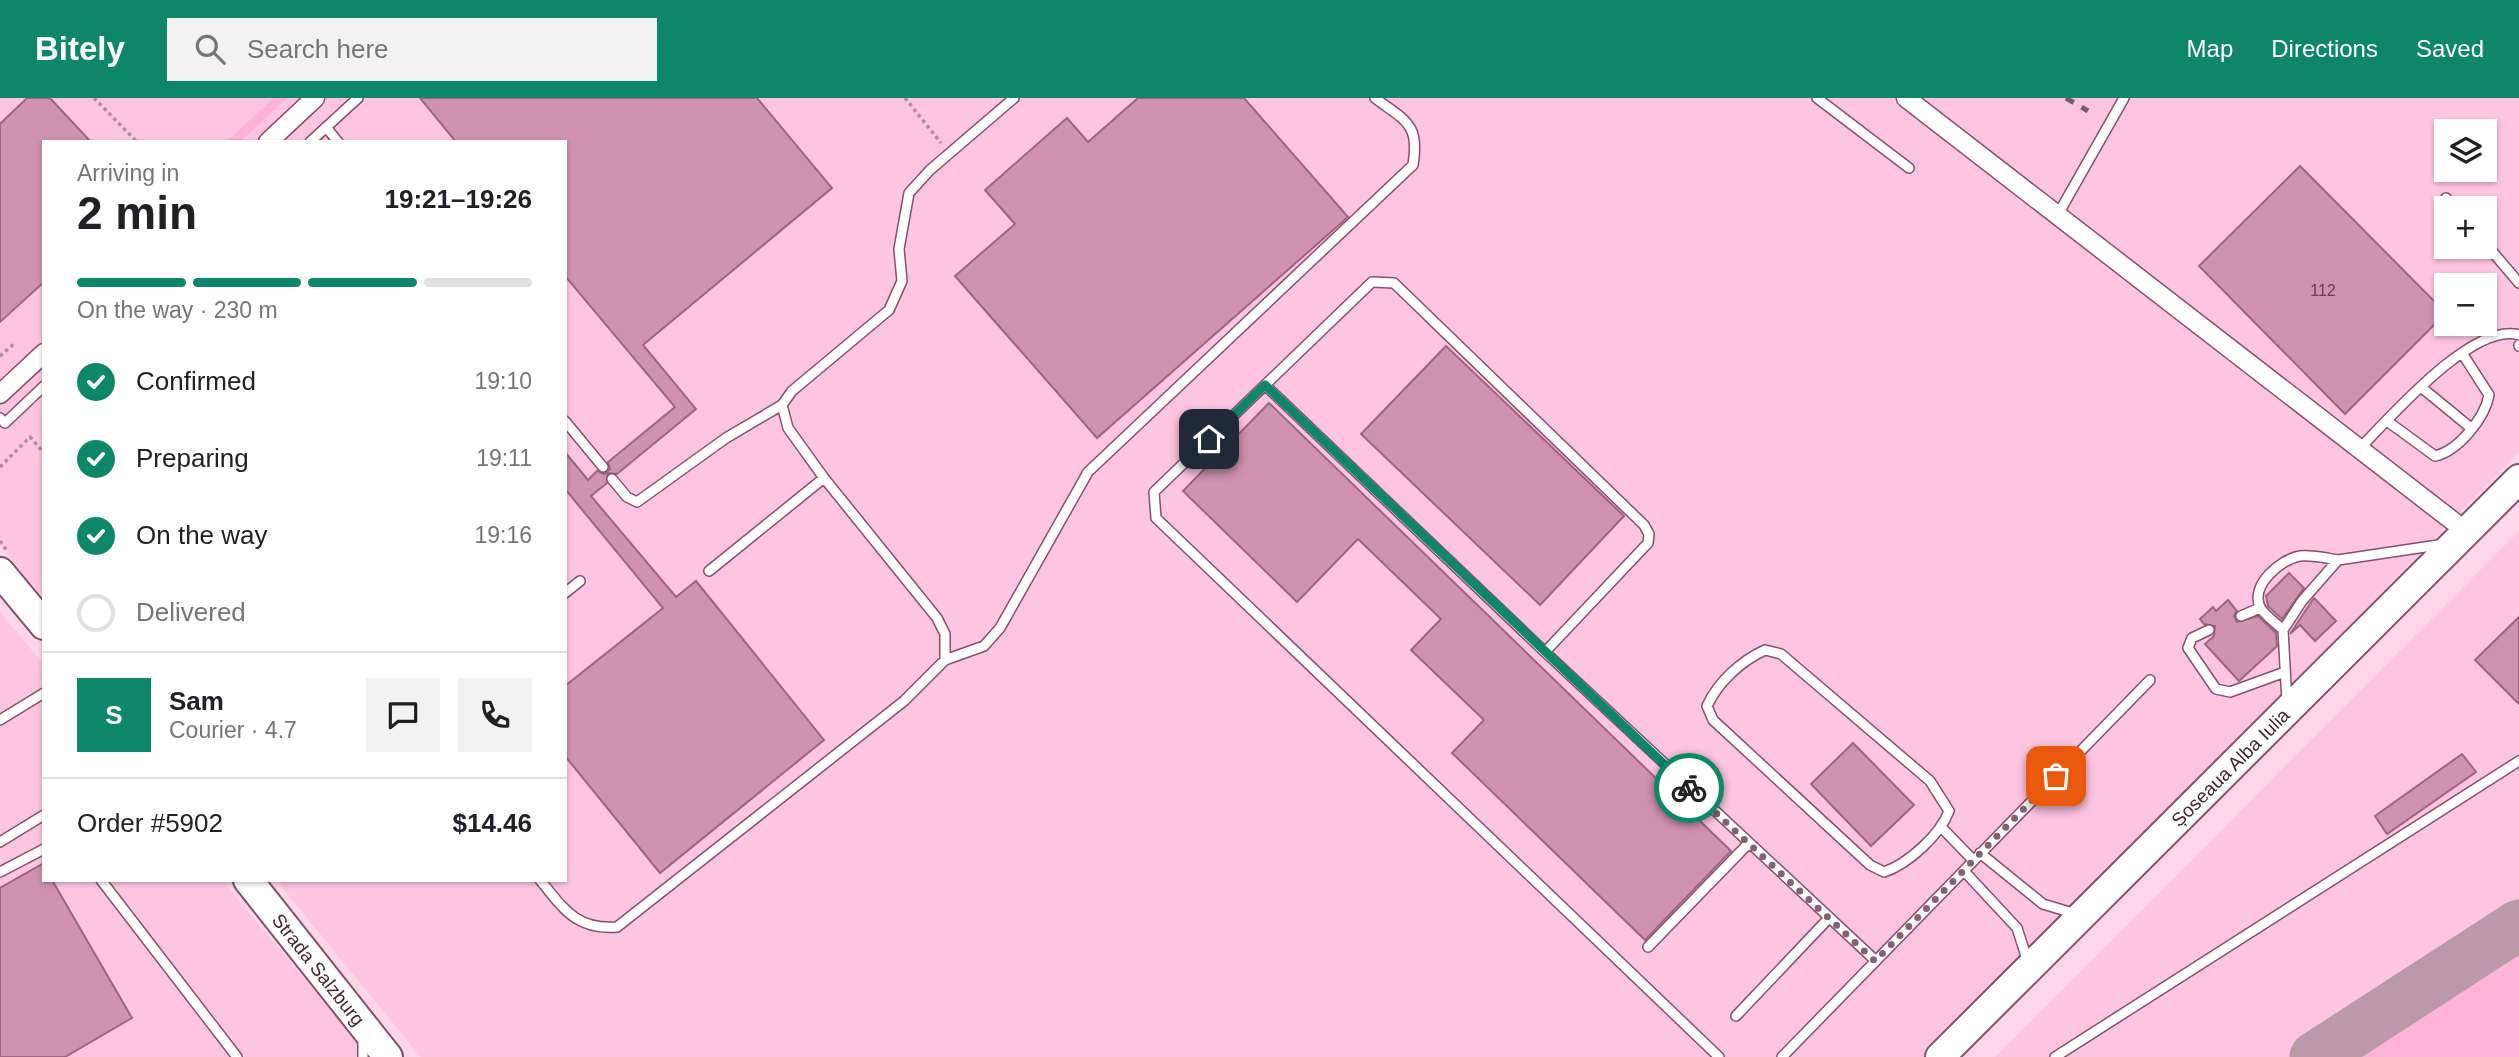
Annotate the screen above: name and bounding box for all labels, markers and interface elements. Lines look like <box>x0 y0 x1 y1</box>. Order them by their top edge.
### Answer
search box <box>167 18 657 81</box>
text: Bitely <box>35 30 125 67</box>
icon: search <box>191 30 229 68</box>
text: Search here <box>247 34 389 64</box>
text: Map <box>2187 35 2233 62</box>
text: Directions <box>2271 35 2378 62</box>
text: Saved <box>2416 35 2484 62</box>
map controls <box>2434 119 2497 336</box>
button: layers <box>2434 119 2497 182</box>
text: Arriving in <box>77 160 179 186</box>
text: 19:21–19:26 <box>385 184 532 214</box>
text: 2 min <box>77 187 197 239</box>
button: + <box>2434 196 2497 259</box>
button: − <box>2434 273 2497 336</box>
house number: 112 <box>2310 282 2336 299</box>
text: On the way · 230 m <box>77 297 278 323</box>
icon: check <box>77 363 115 401</box>
text: Confirmed <box>136 366 256 396</box>
text: 19:10 <box>474 368 532 394</box>
pin <box>1179 409 1239 469</box>
icon: home <box>1190 420 1228 458</box>
icon: check <box>77 440 115 478</box>
text: Preparing <box>136 443 249 473</box>
text: 19:11 <box>476 445 532 471</box>
icon: check <box>77 517 115 555</box>
text: On the way <box>136 520 268 550</box>
text: 19:16 <box>474 522 532 548</box>
text: Delivered <box>136 597 246 627</box>
button: chat <box>366 678 440 752</box>
button: phone <box>458 678 532 752</box>
text: Sam <box>169 686 224 716</box>
text: S <box>105 700 123 730</box>
street label: Șoseaua Alba Iulia <box>2167 704 2294 831</box>
text: Courier · 4.7 <box>169 717 297 743</box>
pin <box>2026 746 2086 806</box>
courier <box>1654 753 1724 823</box>
icon: bag <box>2037 757 2075 795</box>
icon: bike <box>1670 769 1708 807</box>
text: Order #5902 <box>77 808 223 838</box>
text: $14.46 <box>452 808 532 838</box>
street label: Strada Salzburg <box>268 910 369 1030</box>

